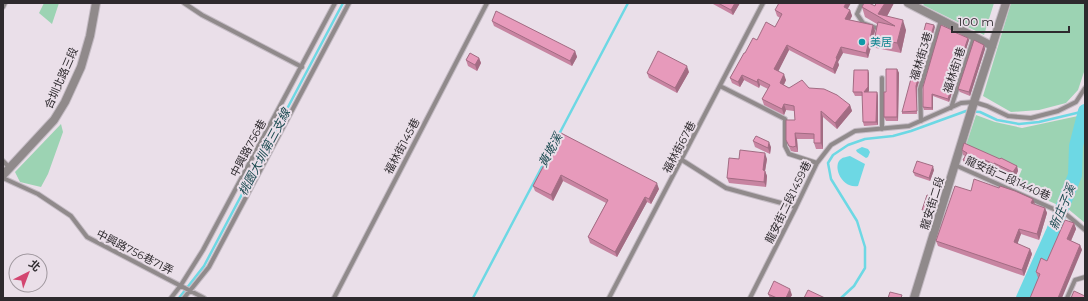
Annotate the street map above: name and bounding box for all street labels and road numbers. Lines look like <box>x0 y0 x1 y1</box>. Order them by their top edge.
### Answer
street label: 福林街3巷 <box>907 30 935 82</box>
street label: 合圳北路三段 <box>41 45 81 111</box>
street label: 福林街1巷 <box>940 45 968 95</box>
street label: 福林街145巷 <box>381 116 423 176</box>
street label: 中興路756巷 <box>227 117 269 179</box>
street label: 福林街67巷 <box>659 119 699 175</box>
street label: 龍安街二段1440巷 <box>963 153 1053 203</box>
street label: 龍安街二段1459巷 <box>762 158 814 246</box>
street label: 龍安街二段 <box>917 175 947 231</box>
street label: 中興路756巷71弄 <box>94 227 176 277</box>

